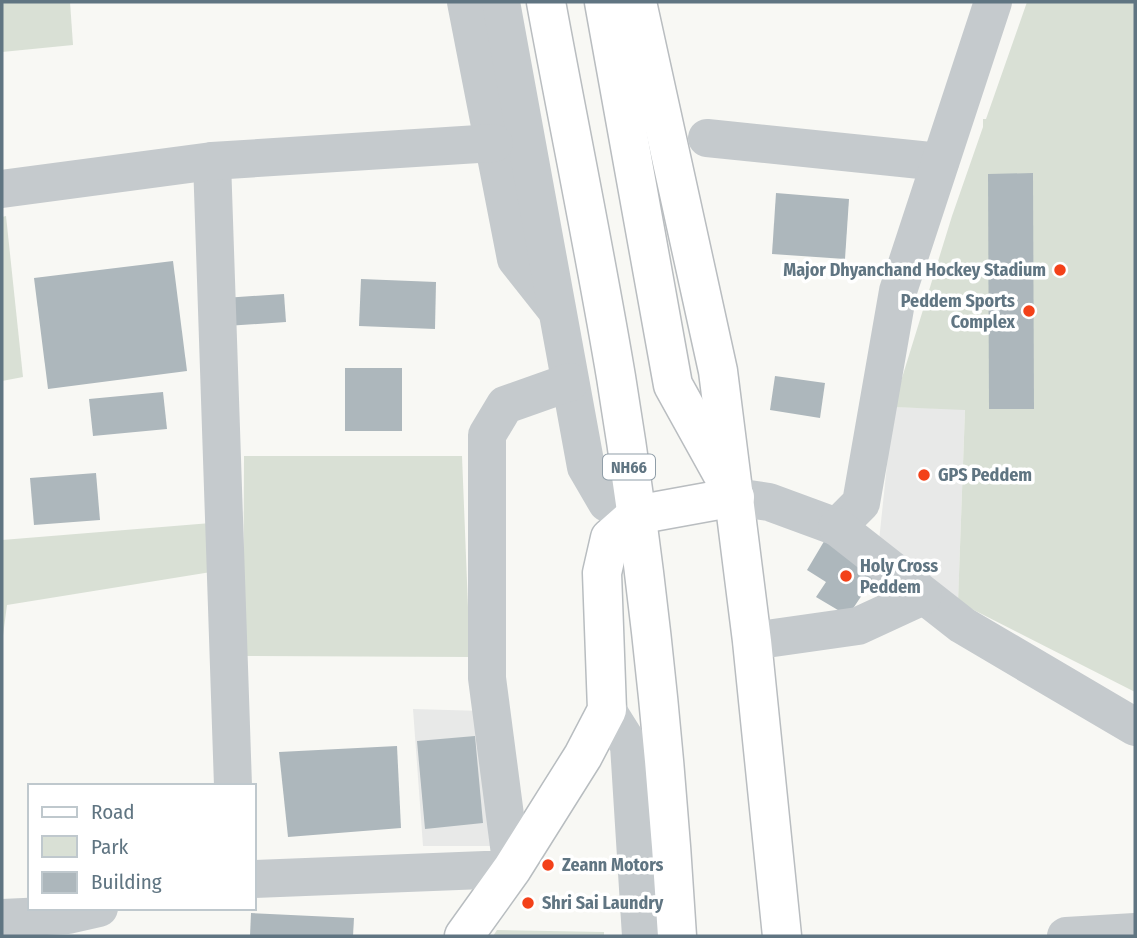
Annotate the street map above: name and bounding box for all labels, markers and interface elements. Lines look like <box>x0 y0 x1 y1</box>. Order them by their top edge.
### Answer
place label: Major Dhyanchand Hockey Stadium <box>783 259 1046 281</box>
marker: Major Dhyanchand Hockey Stadium <box>1052 262 1068 278</box>
place label: Peddem Sports Complex <box>901 290 1016 333</box>
marker: Peddem Sports Complex <box>1021 303 1037 319</box>
road number: NH66 <box>603 454 655 480</box>
place label: GPS Peddem <box>938 464 1032 486</box>
marker: GPS Peddem <box>916 467 932 483</box>
place label: Holy Cross Peddem <box>860 555 938 598</box>
marker: Holy Cross Peddem <box>838 568 854 584</box>
legend <box>28 784 256 910</box>
text: Road <box>91 799 135 825</box>
text: Park <box>91 834 129 860</box>
place label: Zeann Motors <box>562 854 664 876</box>
marker: Zeann Motors <box>540 857 556 873</box>
text: Building <box>91 869 162 895</box>
place label: Shri Sai Laundry <box>542 892 664 914</box>
marker: Shri Sai Laundry <box>520 895 536 911</box>

